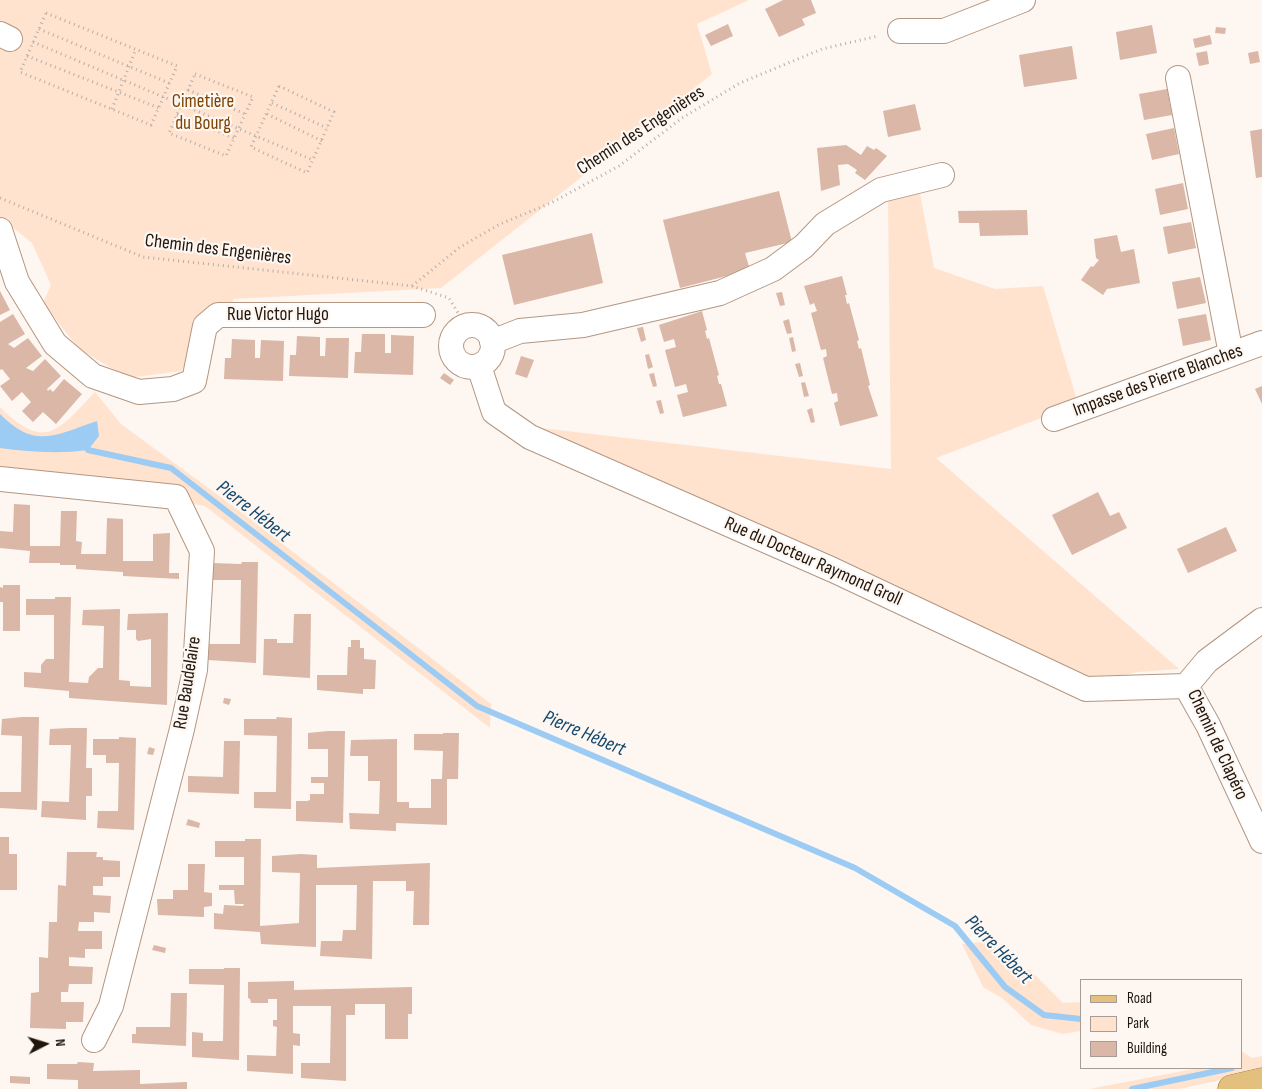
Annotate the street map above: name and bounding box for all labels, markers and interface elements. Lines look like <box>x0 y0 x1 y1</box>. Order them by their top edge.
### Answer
street label: Chemin des Engenières <box>573 81 709 181</box>
park label: Cimetière du Bourg <box>172 91 234 135</box>
street label: Chemin des Engenières <box>144 230 292 270</box>
street label: Rue Victor Hugo <box>227 304 329 326</box>
street label: Impasse des Pierre Blanches <box>1070 340 1246 422</box>
water label: Pierre Hébert <box>211 476 295 548</box>
street label: Rue du Docteur Raymond Groll <box>720 512 906 612</box>
street label: Rue Baudelaire <box>169 635 207 731</box>
street label: Chemin de Clapéro <box>1182 686 1252 804</box>
water label: Pierre Hébert <box>539 706 629 762</box>
water label: Pierre Hébert <box>959 910 1037 990</box>
legend <box>1080 979 1242 1069</box>
text: Road <box>1127 989 1152 1008</box>
text: Park <box>1127 1014 1149 1033</box>
north arrow <box>20 1019 70 1069</box>
text: N <box>52 1038 69 1047</box>
text: Building <box>1127 1039 1167 1058</box>

